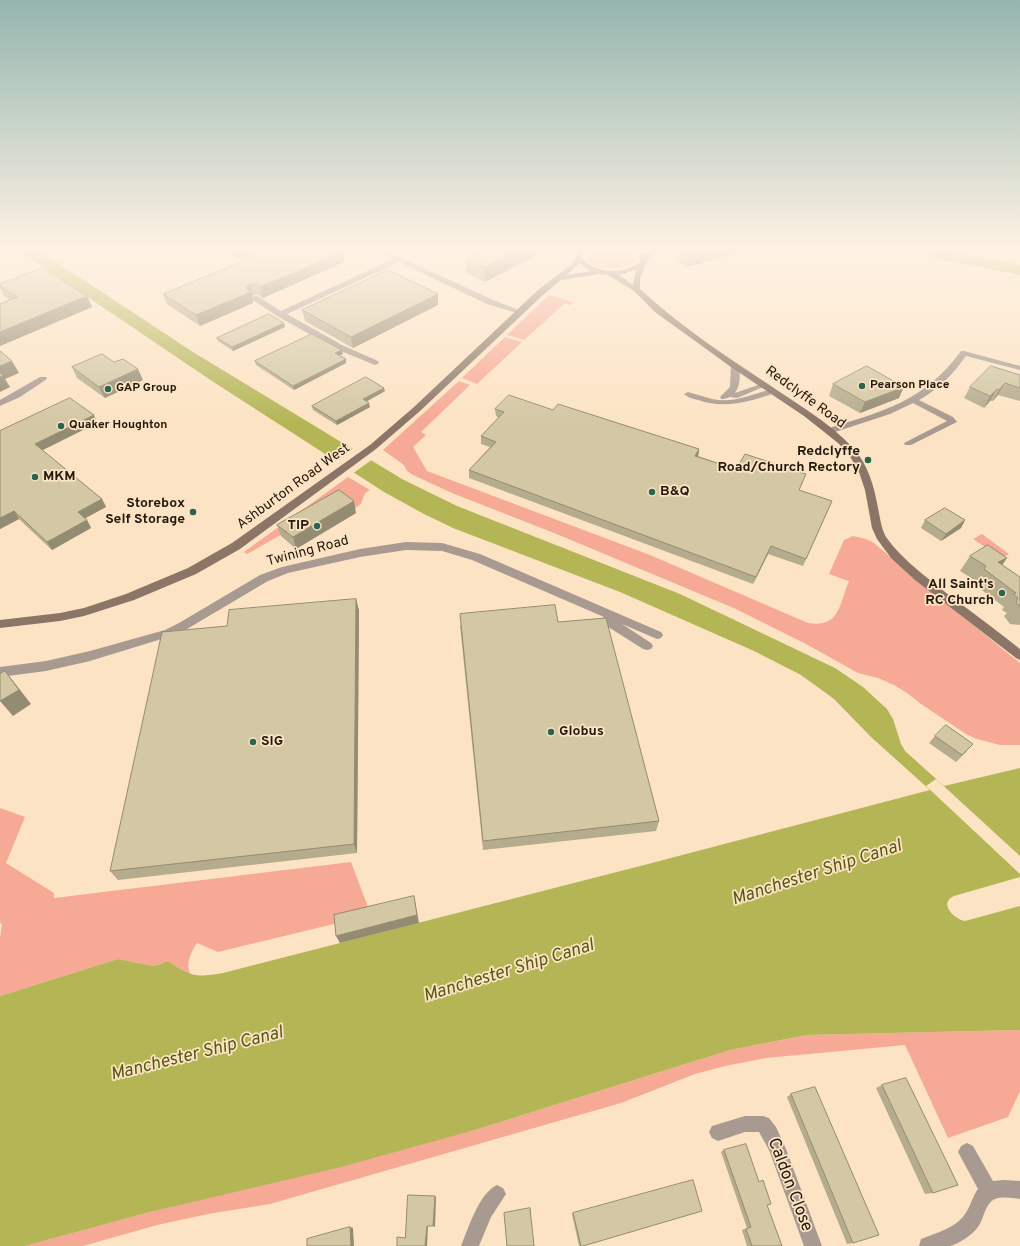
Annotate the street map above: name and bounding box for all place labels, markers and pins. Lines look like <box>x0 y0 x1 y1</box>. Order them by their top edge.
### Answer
place label: Pearson Place <box>870 379 949 393</box>
marker: Pearson Place <box>857 381 867 391</box>
place label: GAP Group <box>116 382 177 396</box>
marker: GAP Group <box>103 384 113 394</box>
place label: Quaker Houghton <box>69 419 167 433</box>
marker: Quaker Houghton <box>56 421 66 431</box>
place label: Redclyffe Road/Church Rectory <box>718 444 860 476</box>
marker: Redclyffe Road/Church Rectory <box>863 455 873 465</box>
place label: MKM <box>43 469 76 485</box>
marker: MKM <box>30 472 40 482</box>
place label: B&Q <box>660 484 690 500</box>
marker: B&Q <box>647 487 657 497</box>
place label: Storebox Self Storage <box>105 496 185 528</box>
marker: Storebox Self Storage <box>188 507 198 517</box>
place label: TIP <box>288 518 309 534</box>
marker: TIP <box>312 521 322 531</box>
place label: All Saint's RC Church <box>925 577 994 610</box>
marker: All Saint's RC Church <box>997 588 1007 598</box>
place label: Globus <box>559 724 604 740</box>
marker: Globus <box>546 727 556 737</box>
place label: SIG <box>261 734 283 750</box>
marker: SIG <box>248 737 258 747</box>

